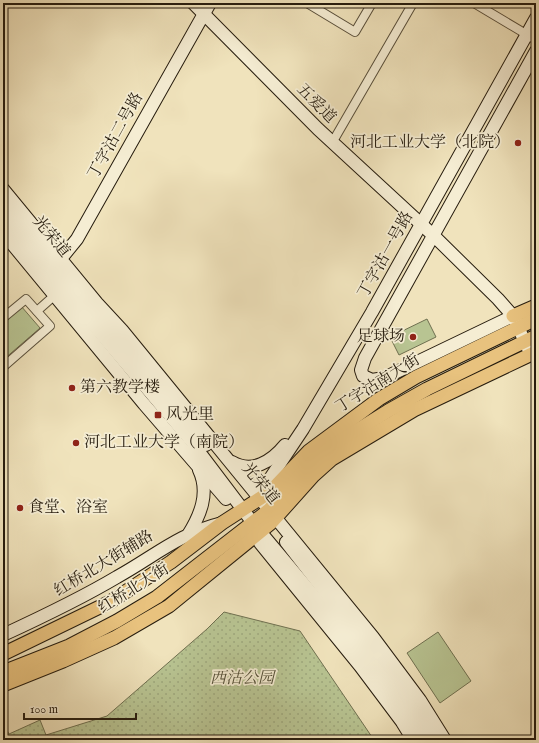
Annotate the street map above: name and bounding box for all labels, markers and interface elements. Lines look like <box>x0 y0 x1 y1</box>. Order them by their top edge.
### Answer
street label: 五爱道 <box>292 80 340 128</box>
street label: 丁字沽二号路 <box>84 89 148 183</box>
place label: 河北工业大学（北院） <box>350 133 510 153</box>
marker: 河北工业大学（北院） <box>513 138 523 148</box>
street label: 丁字沽一号路 <box>354 208 418 302</box>
street label: 光荣道 <box>28 212 74 262</box>
place label: 足球场 <box>357 327 405 347</box>
marker: 足球场 <box>408 332 418 342</box>
street label: 丁字沽南大街 <box>332 350 424 418</box>
place label: 第六教学楼 <box>80 378 160 398</box>
marker: 第六教学楼 <box>67 383 77 393</box>
place label: 风光里 <box>166 405 214 425</box>
marker: 风光里 <box>153 410 163 420</box>
place label: 河北工业大学（南院） <box>84 433 244 453</box>
marker: 河北工业大学（南院） <box>71 438 81 448</box>
street label: 光荣道 <box>237 459 283 509</box>
place label: 食堂、浴室 <box>28 498 108 518</box>
marker: 食堂、浴室 <box>15 503 25 513</box>
street label: 红桥北大街辅路 <box>51 527 157 601</box>
street label: 红桥北大街 <box>95 560 173 618</box>
park label: 西沽公园 <box>210 669 277 689</box>
scale bar <box>24 695 136 721</box>
text: 100 m <box>30 702 58 717</box>

